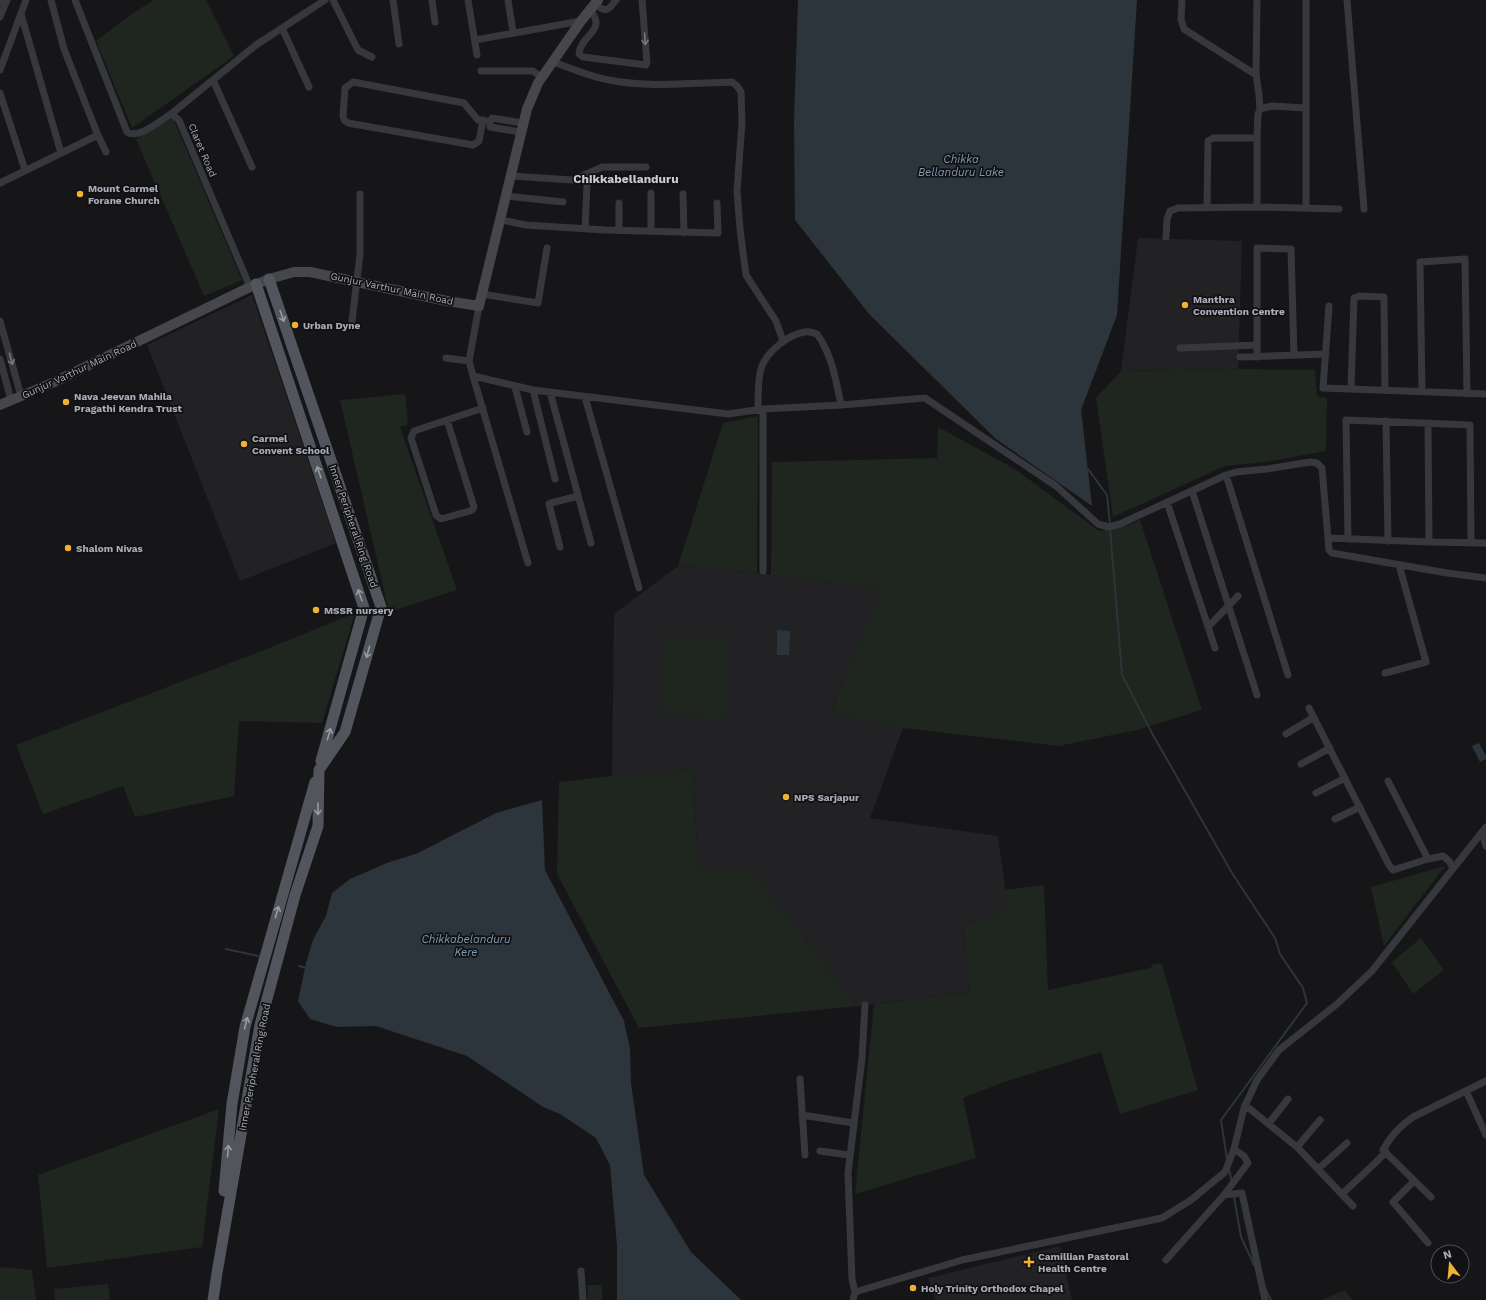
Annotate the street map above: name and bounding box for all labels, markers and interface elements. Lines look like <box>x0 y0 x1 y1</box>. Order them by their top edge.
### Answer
one-way arrow <box>641 32 648 45</box>
street label: Claret Road <box>186 122 219 179</box>
water label: Chikka Bellanduru Lake <box>918 153 1004 179</box>
district label: Chikkabellanduru <box>573 172 679 186</box>
place label: Mount Carmel Forane Church <box>88 183 160 206</box>
marker: Mount Carmel Forane Church <box>75 189 85 199</box>
street label: Gunjur Varthur Main Road <box>329 270 454 307</box>
place label: Manthra Convention Centre <box>1193 294 1285 317</box>
marker: Manthra Convention Centre <box>1180 300 1190 310</box>
one-way arrow <box>279 309 286 322</box>
marker: Urban Dyne <box>290 320 300 330</box>
place label: Urban Dyne <box>303 320 360 331</box>
street label: Gunjur Varthur Main Road <box>20 338 138 401</box>
one-way arrow <box>8 352 15 365</box>
place label: Nava Jeevan Mahila Pragathi Kendra Trust <box>74 391 183 414</box>
marker: Nava Jeevan Mahila Pragathi Kendra Trust <box>61 397 71 407</box>
place label: Carmel Convent School <box>252 433 330 456</box>
marker: Carmel Convent School <box>239 439 249 449</box>
street label: Inner Peripheral Ring Road <box>327 463 380 589</box>
one-way arrow <box>315 466 322 479</box>
marker: Shalom Nivas <box>63 543 73 553</box>
place label: Shalom Nivas <box>76 543 144 554</box>
one-way arrow <box>356 589 363 602</box>
marker: MSSR nursery <box>311 605 321 615</box>
place label: MSSR nursery <box>324 605 394 616</box>
one-way arrow <box>364 645 371 658</box>
one-way arrow <box>326 727 333 740</box>
marker: NPS Sarjapur <box>781 792 791 802</box>
place label: NPS Sarjapur <box>794 792 860 803</box>
one-way arrow <box>314 802 322 815</box>
one-way arrow <box>274 906 281 919</box>
water label: Chikkabelanduru Kere <box>421 933 511 959</box>
street label: Inner Peripheral Ring Road <box>237 1003 272 1132</box>
one-way arrow <box>243 1016 250 1029</box>
one-way arrow <box>224 1145 231 1158</box>
north arrow <box>1430 1244 1470 1284</box>
text: N <box>1442 1247 1453 1262</box>
place label: Camillian Pastoral Health Centre <box>1038 1251 1129 1274</box>
marker: Camillian Pastoral Health Centre <box>1023 1256 1035 1268</box>
marker: Holy Trinity Orthodox Chapel <box>908 1283 918 1293</box>
place label: Holy Trinity Orthodox Chapel <box>921 1283 1064 1294</box>

